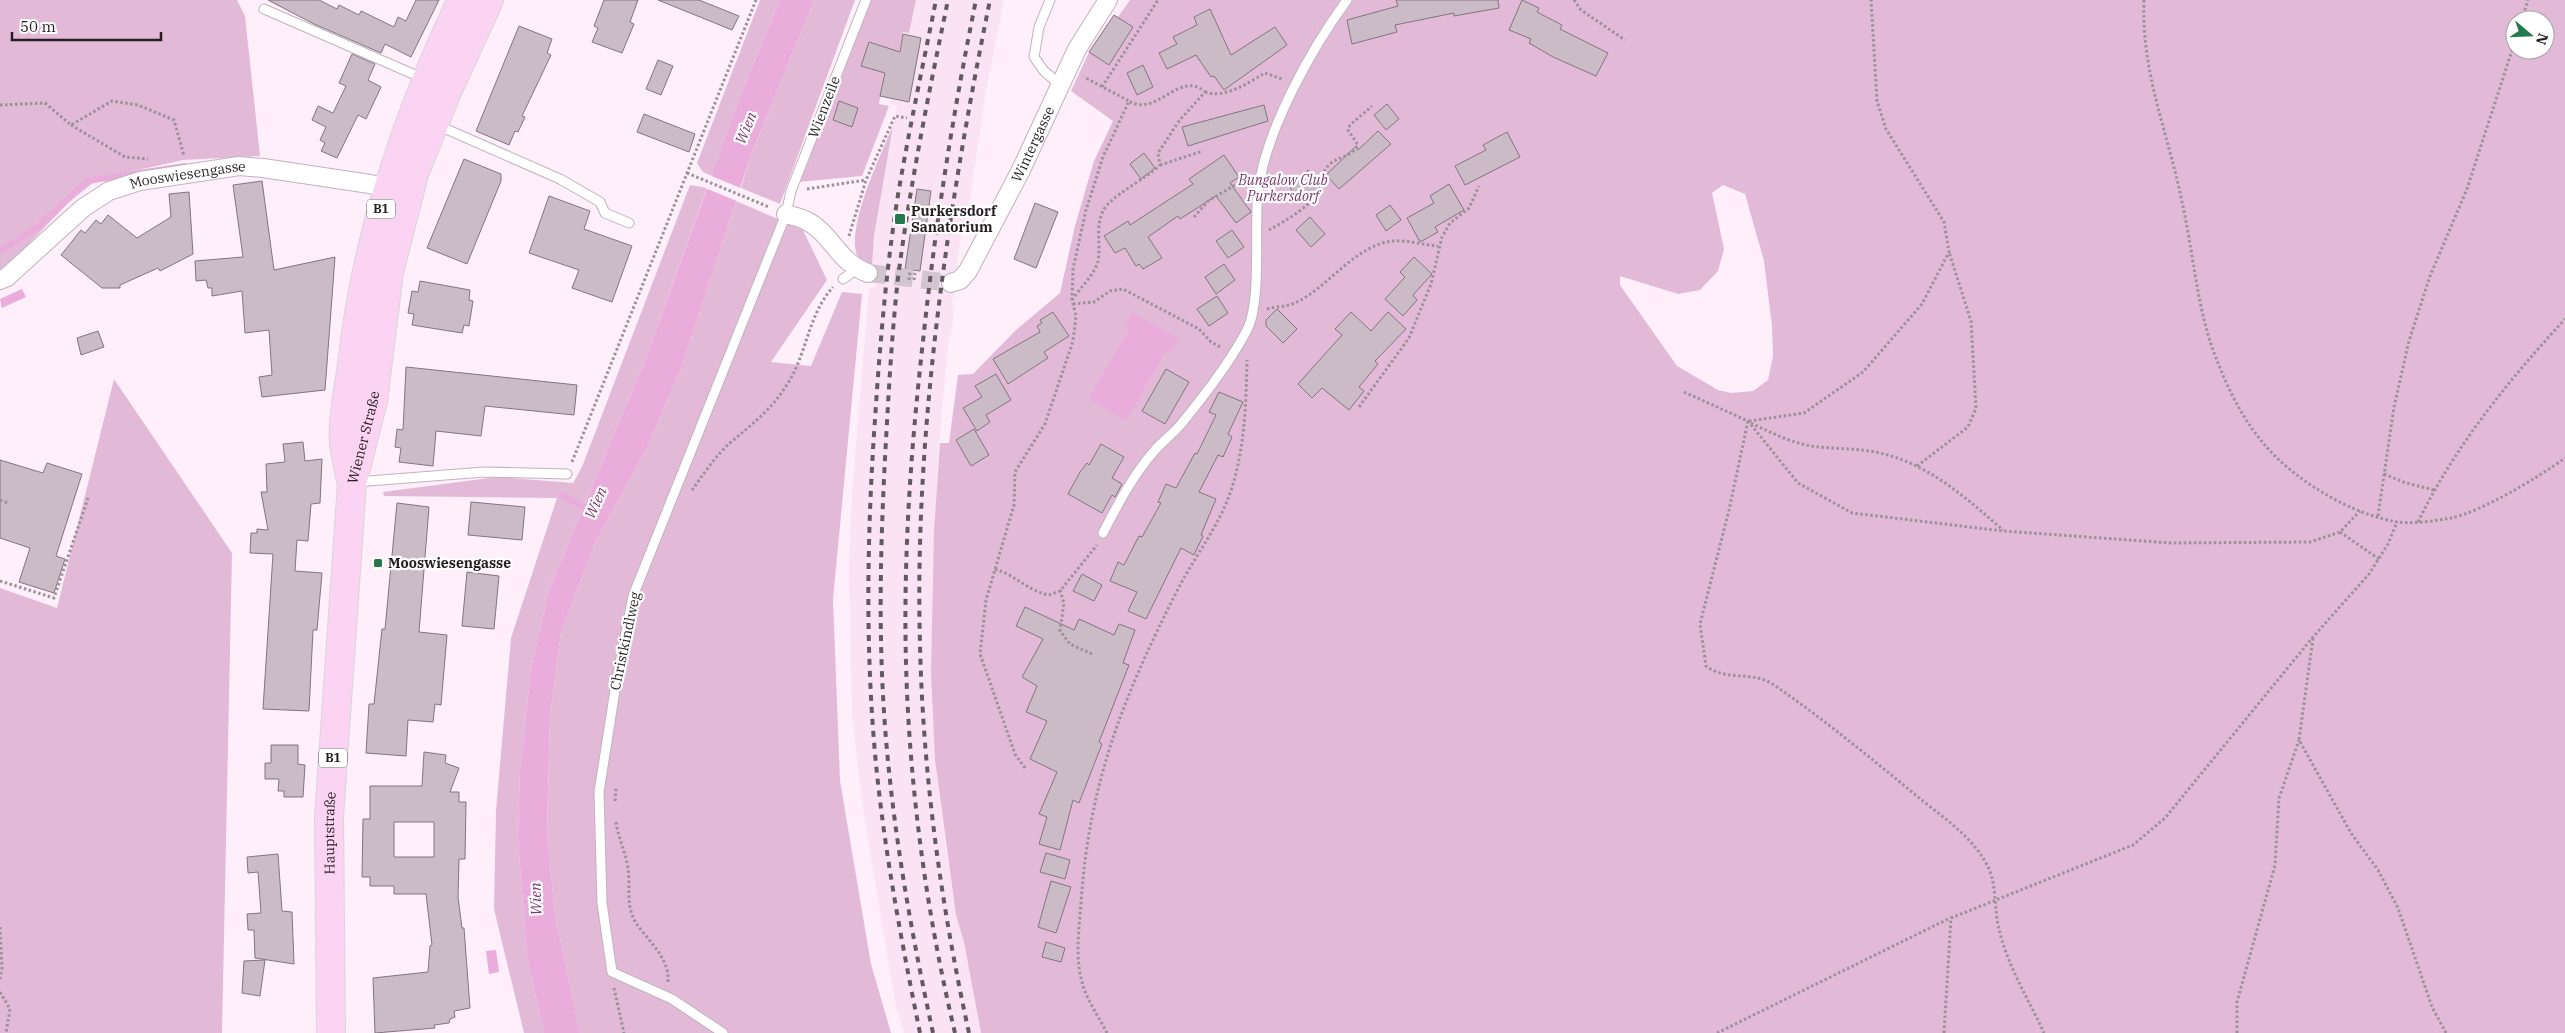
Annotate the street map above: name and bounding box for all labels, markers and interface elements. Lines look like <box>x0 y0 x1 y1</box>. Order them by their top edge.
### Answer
scale bar <box>12 10 161 42</box>
north arrow <box>2505 10 2555 60</box>
text: 50 m <box>20 17 56 36</box>
text: N <box>2532 31 2553 47</box>
street label: Wienzeile <box>804 74 844 140</box>
street label: Wintergasse <box>1007 103 1058 185</box>
water label: Wien <box>731 108 761 147</box>
street label: Mooswiesengasse <box>127 157 246 193</box>
park label: Bungalow Club Purkersdorf <box>1237 171 1328 205</box>
road number: B1 <box>367 200 395 218</box>
place label: Purkersdorf Sanatorium <box>911 202 998 236</box>
marker: Purkersdorf Sanatorium <box>893 212 907 226</box>
street label: Wiener Straße <box>343 390 383 485</box>
water label: Wien <box>580 483 611 522</box>
place label: Mooswiesengasse <box>388 554 511 572</box>
marker: Mooswiesengasse <box>372 557 384 569</box>
street label: Christkindlweg <box>606 590 644 692</box>
road number: B1 <box>319 748 347 768</box>
street label: Hauptstraße <box>320 791 340 875</box>
water label: Wien <box>525 882 546 916</box>

